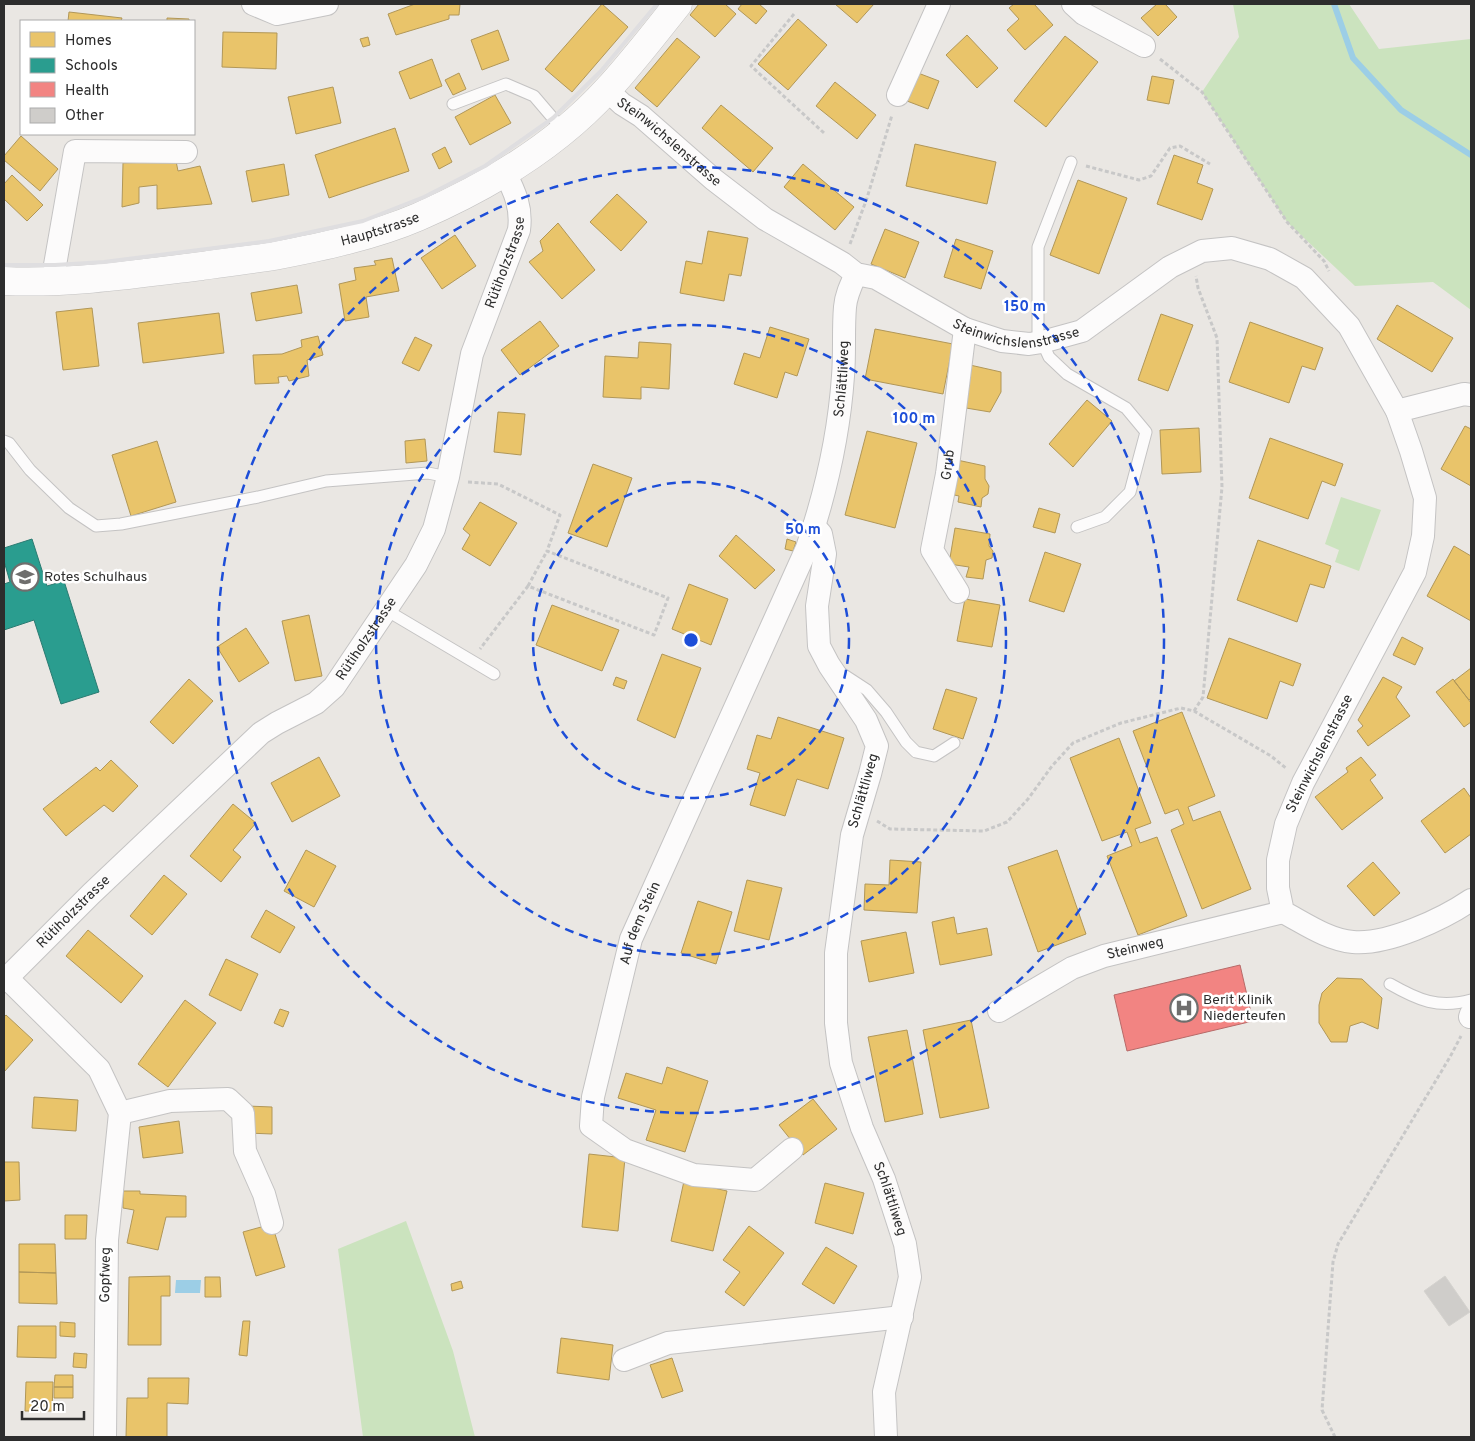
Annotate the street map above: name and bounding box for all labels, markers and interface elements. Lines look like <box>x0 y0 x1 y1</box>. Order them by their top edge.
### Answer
legend <box>20 20 195 135</box>
text: Homes <box>65 32 112 51</box>
text: Schools <box>65 57 118 76</box>
text: Health <box>65 82 109 101</box>
street label: Steinwichslenstrasse <box>613 94 724 190</box>
text: Other <box>65 107 104 126</box>
street label: Hauptstrasse <box>339 209 422 250</box>
street label: Rütiholzstrasse <box>482 217 528 311</box>
text: 150 m <box>1004 298 1046 317</box>
street label: Steinwichslenstrasse <box>949 315 1081 352</box>
street label: Schlättliweg <box>830 341 853 418</box>
text: 100 m <box>893 410 935 429</box>
street label: Grub <box>937 449 958 482</box>
text: 50 m <box>785 521 821 540</box>
school or university icon: Rotes Schulhaus <box>10 562 40 592</box>
place label: Rotes Schulhaus <box>44 569 147 586</box>
street label: Rütiholzstrasse <box>332 594 400 684</box>
centre of rings <box>682 631 700 649</box>
street label: Steinwichslenstrasse <box>1283 692 1357 816</box>
street label: Schlättliweg <box>845 752 883 830</box>
street label: Rütiholzstrasse <box>33 872 114 952</box>
street label: Auf dem Stein <box>617 879 664 967</box>
street label: Steinweg <box>1105 933 1165 963</box>
place label: Berit Klinik Niederteufen <box>1203 992 1286 1025</box>
hospital icon: Berit Klinik Niederteufen <box>1169 993 1199 1023</box>
street label: Schlättliweg <box>869 1159 910 1238</box>
street label: Gopfweg <box>97 1247 115 1303</box>
scale bar <box>22 1388 85 1420</box>
text: 20 m <box>30 1398 65 1417</box>

